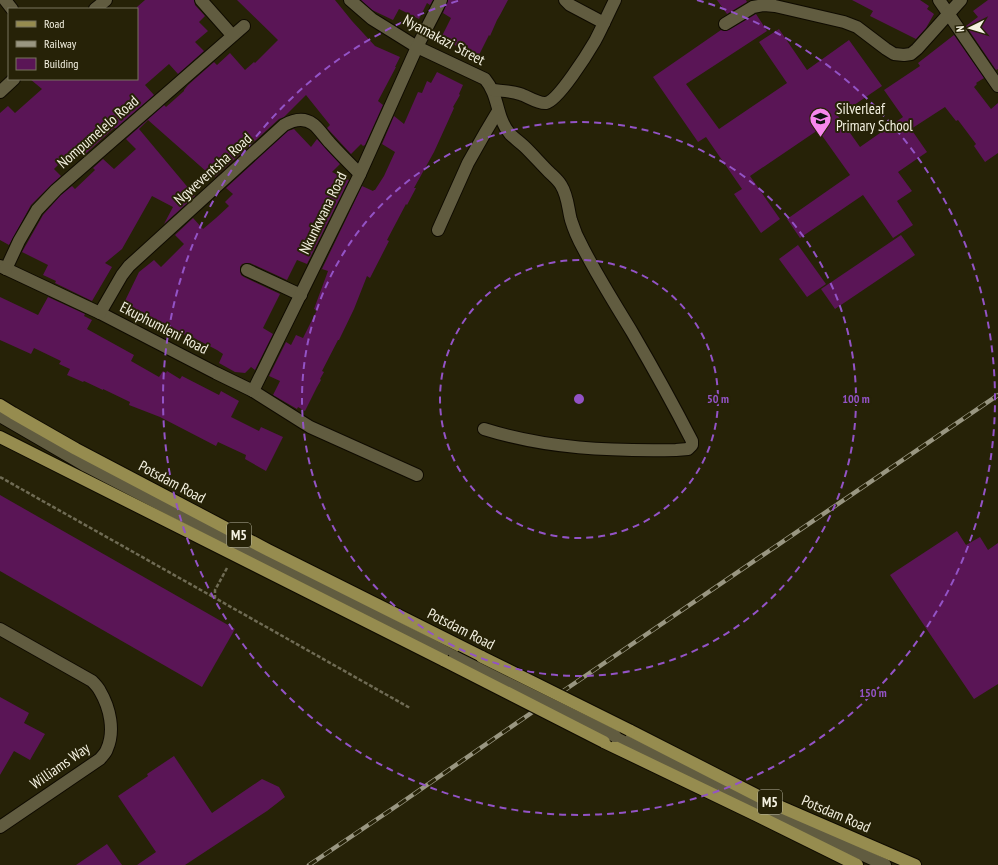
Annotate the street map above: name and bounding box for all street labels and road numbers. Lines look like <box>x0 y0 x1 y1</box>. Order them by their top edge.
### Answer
street label: Nyamakazi Street <box>400 10 489 69</box>
street label: Nompumelelo Road <box>53 91 142 172</box>
street label: Ngweventsha Road <box>170 129 256 209</box>
street label: Nkunkwana Road <box>295 169 351 257</box>
street label: Ekuphumleni Road <box>117 297 212 358</box>
street label: Potsdam Road <box>136 456 209 507</box>
road number: M5 <box>227 523 251 547</box>
street label: Potsdam Road <box>424 604 498 654</box>
street label: Williams Way <box>26 738 94 793</box>
road number: M5 <box>758 790 782 814</box>
street label: Potsdam Road <box>799 791 874 837</box>

